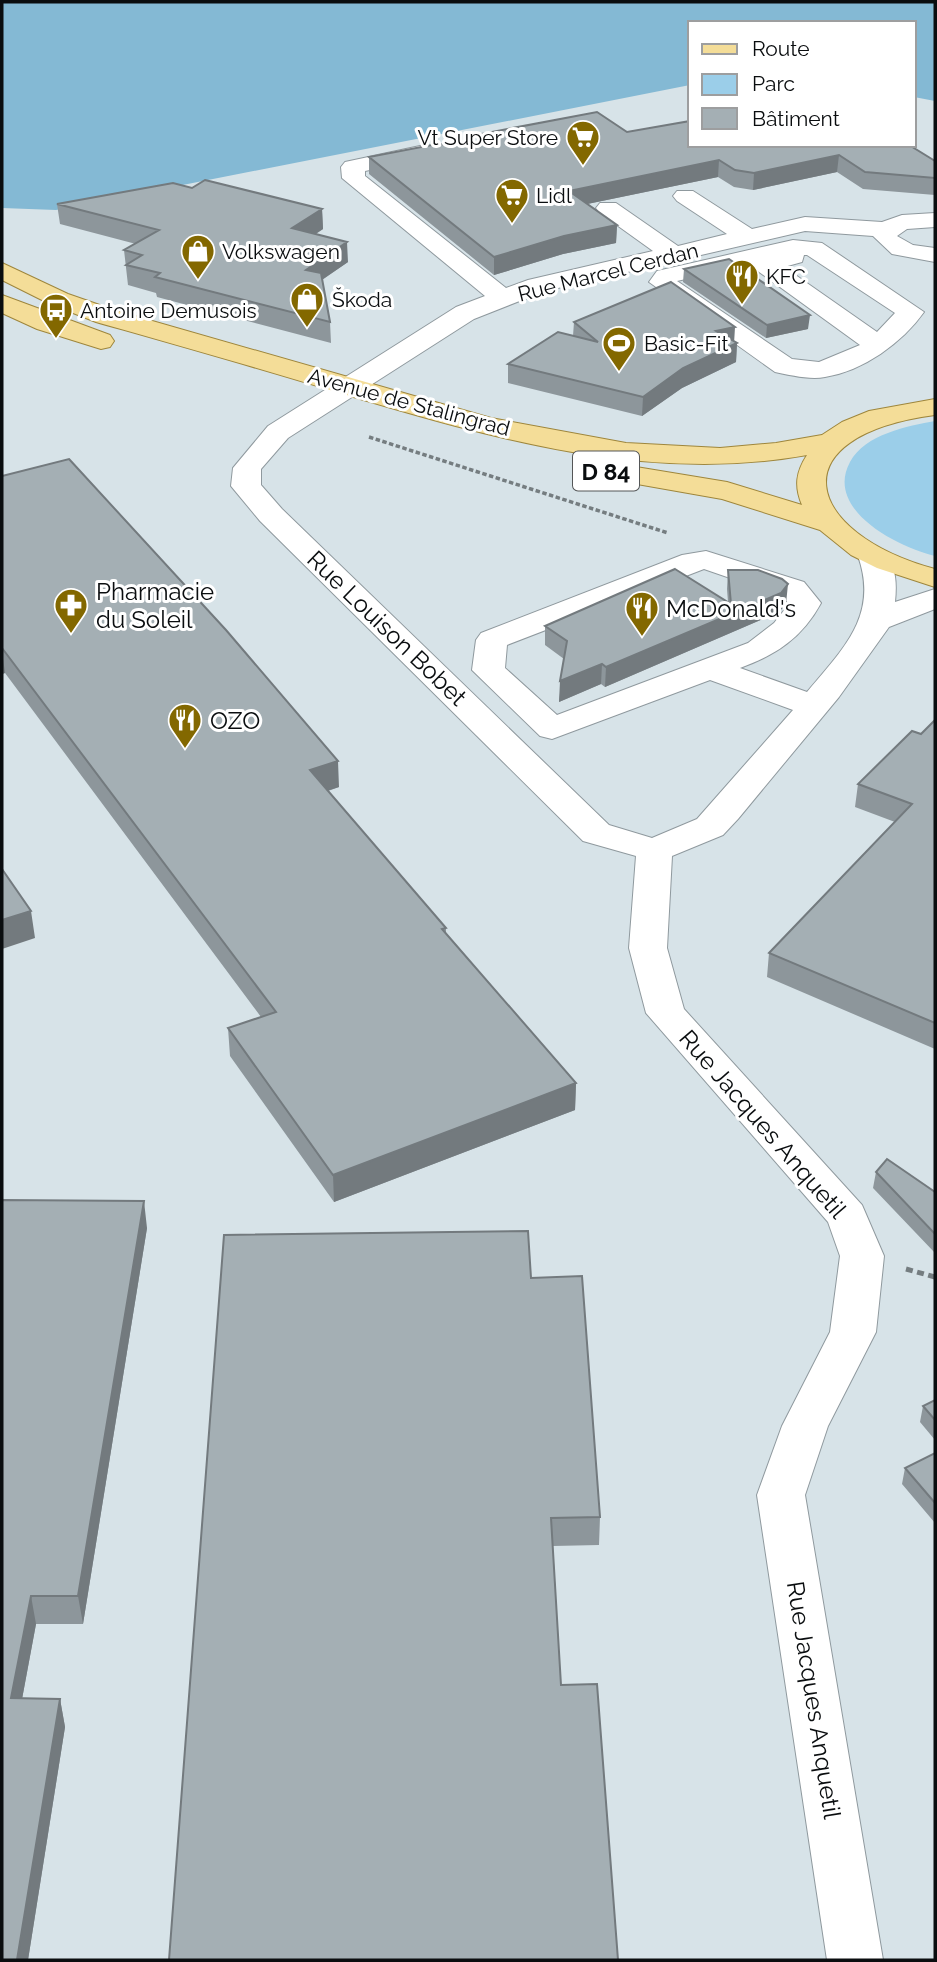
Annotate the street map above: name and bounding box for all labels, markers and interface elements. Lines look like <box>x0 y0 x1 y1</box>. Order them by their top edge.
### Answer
legend <box>688 21 916 147</box>
text: Route <box>752 36 810 61</box>
text: Parc <box>752 71 795 96</box>
text: Bâtiment <box>752 106 840 131</box>
supermarket icon: Vt Super Store <box>564 118 602 167</box>
place label: Vt Super Store <box>418 125 558 150</box>
supermarket icon: Lidl <box>493 176 531 225</box>
place label: Lidl <box>536 183 572 208</box>
shop icon: Volkswagen <box>179 232 217 281</box>
street label: Rue Marcel Cerdan <box>515 237 701 307</box>
place label: Volkswagen <box>222 239 340 264</box>
restaurant icon: KFC <box>723 257 761 306</box>
place label: KFC <box>766 264 806 289</box>
shop icon: Škoda <box>288 280 326 329</box>
place label: Škoda <box>332 287 392 312</box>
bus stop icon: Antoine Demusois <box>37 291 75 340</box>
place label: Antoine Demusois <box>80 298 257 323</box>
sports icon: Basic-Fit <box>600 324 638 373</box>
place label: Basic-Fit <box>644 331 728 356</box>
street label: Avenue de Stalingrad <box>305 363 513 441</box>
road number: D 84 <box>573 452 639 491</box>
street label: Rue Louison Bobet <box>301 544 473 712</box>
place label: Pharmacie du Soleil <box>96 577 214 634</box>
pharmacy icon: Pharmacie du Soleil <box>52 586 90 635</box>
restaurant icon: McDonald's <box>623 589 661 638</box>
place label: McDonald's <box>666 594 796 623</box>
restaurant icon: OZO <box>166 701 204 750</box>
place label: OZO <box>210 706 260 735</box>
street label: Rue Jacques Anquetil <box>673 1024 853 1224</box>
street label: Rue Jacques Anquetil <box>781 1579 847 1821</box>

